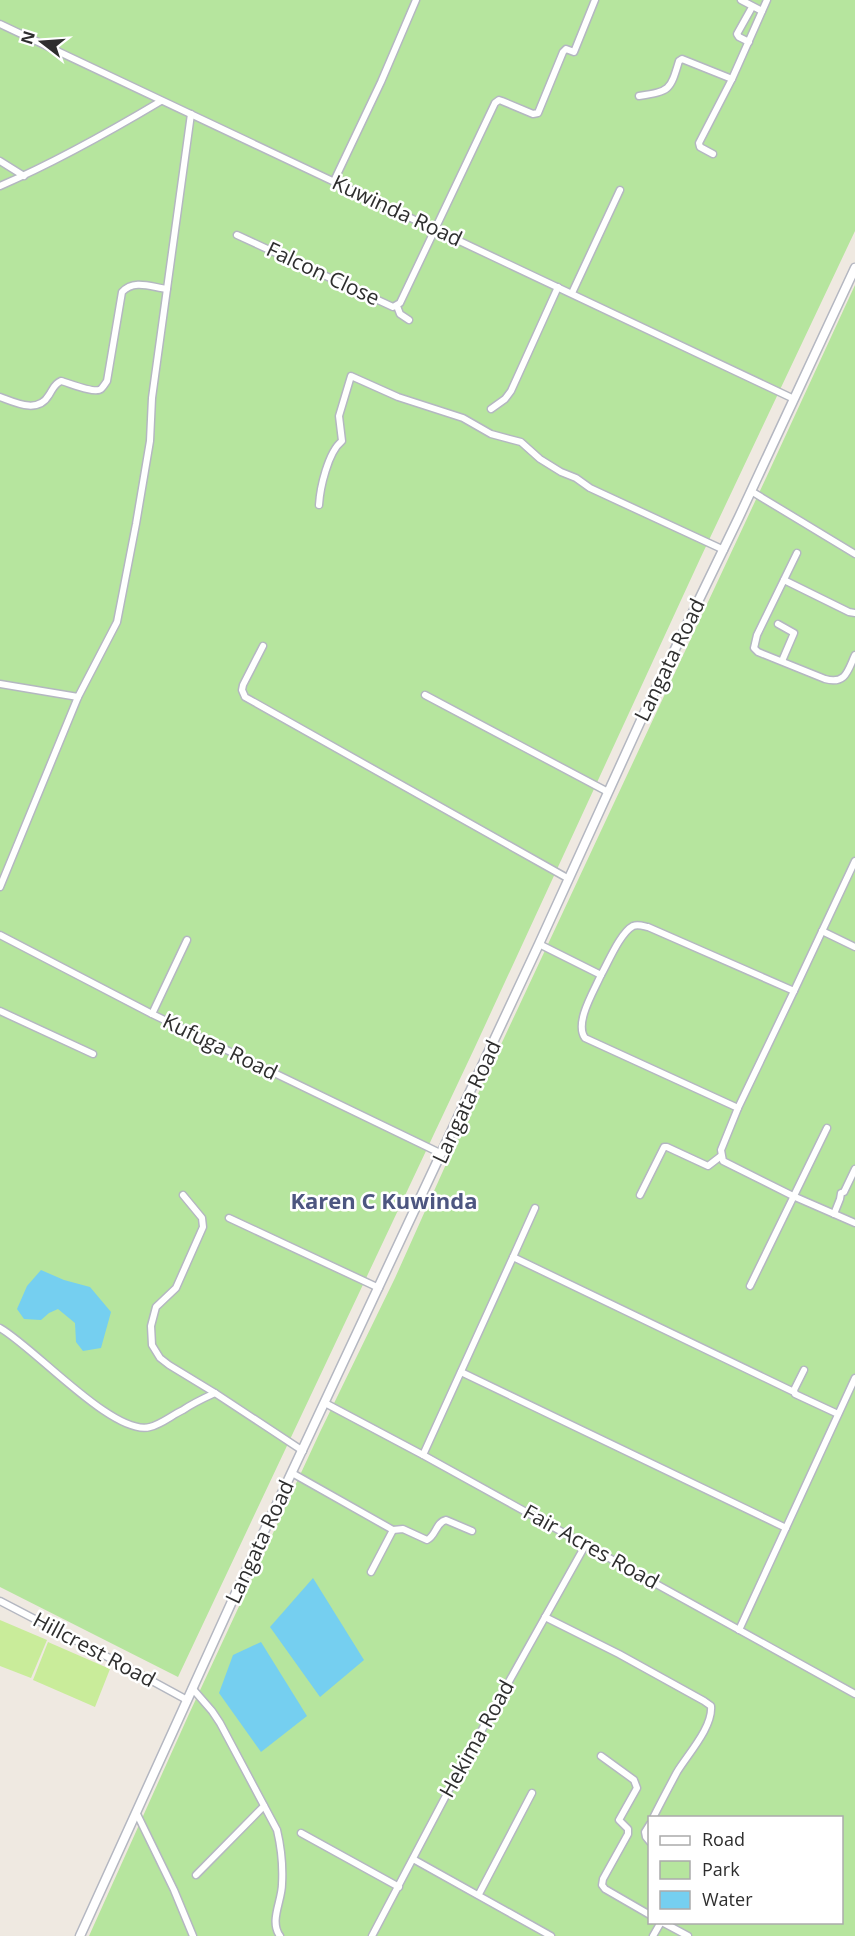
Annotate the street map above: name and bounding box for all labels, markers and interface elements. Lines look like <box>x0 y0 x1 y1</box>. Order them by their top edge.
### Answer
north arrow <box>12 12 72 72</box>
text: N <box>15 28 40 47</box>
street label: Kuwinda Road <box>328 168 467 252</box>
street label: Falcon Close <box>262 235 385 312</box>
street label: Langata Road <box>627 594 711 726</box>
street label: Kufuga Road <box>158 1006 282 1086</box>
street label: Langata Road <box>425 1035 507 1168</box>
district label: Karen C Kuwinda <box>290 1185 478 1215</box>
street label: Langata Road <box>218 1475 300 1608</box>
street label: Fair Acres Road <box>519 1497 664 1595</box>
street label: Hillcrest Road <box>28 1605 161 1693</box>
street label: Hekima Road <box>432 1675 520 1802</box>
legend <box>648 1816 843 1924</box>
text: Road <box>702 1827 745 1851</box>
text: Park <box>702 1857 740 1881</box>
text: Water <box>702 1887 753 1911</box>

